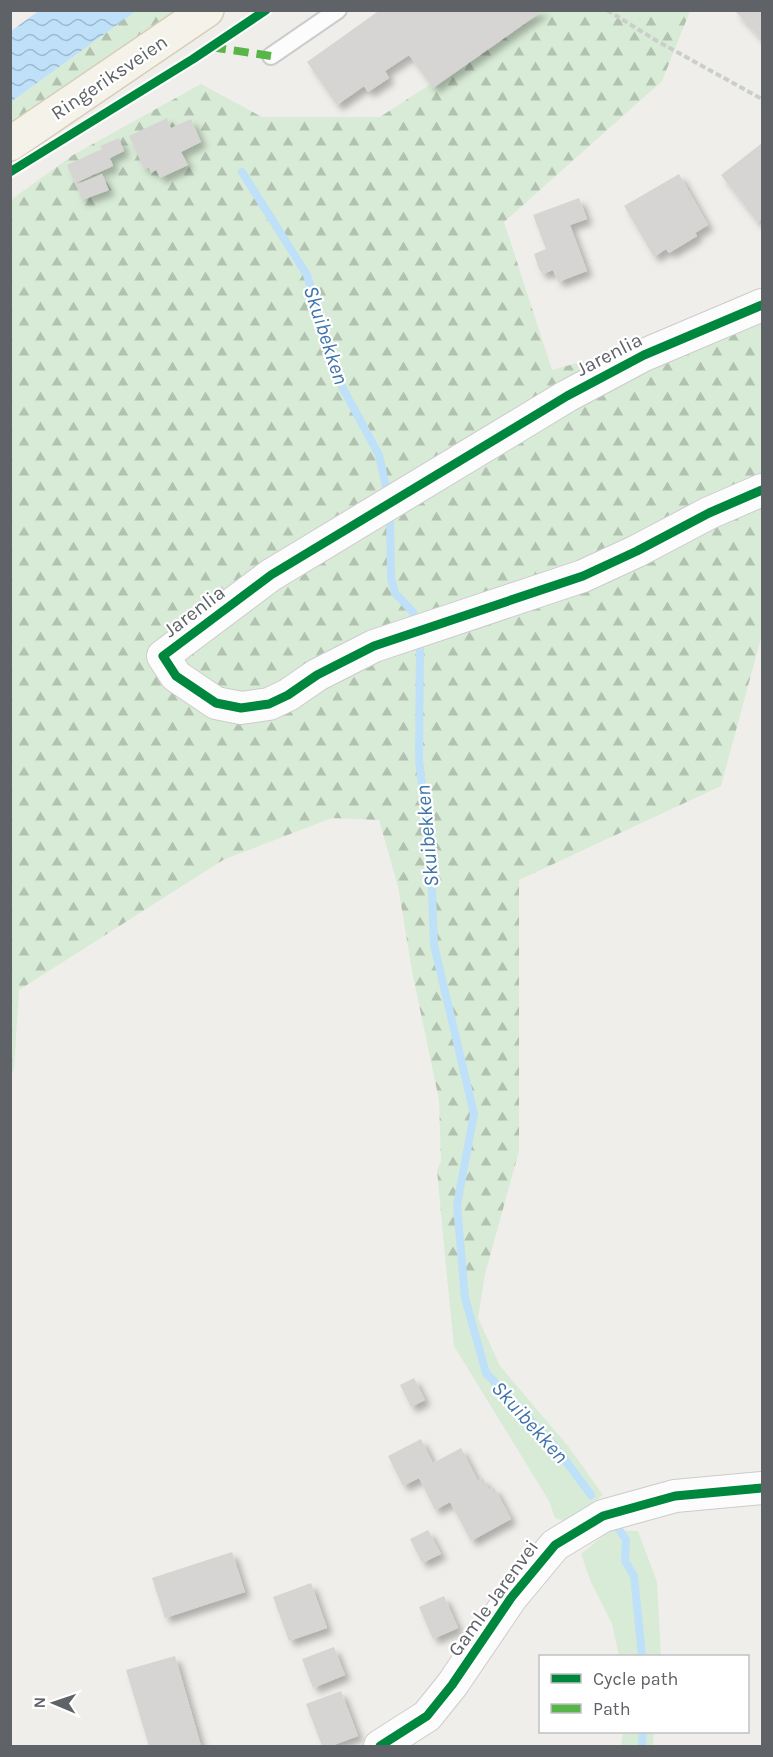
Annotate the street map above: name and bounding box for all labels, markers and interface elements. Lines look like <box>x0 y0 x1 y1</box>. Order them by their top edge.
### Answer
street label: Ringeriksveien <box>47 30 172 125</box>
water label: Skuibekken <box>299 283 353 387</box>
street label: Jarenlia <box>572 328 646 381</box>
street label: Jarenlia <box>159 581 230 642</box>
water label: Skuibekken <box>411 784 443 888</box>
water label: Skuibekken <box>487 1376 573 1468</box>
street label: Gamle Jarenvei <box>443 1536 543 1661</box>
legend <box>539 1655 749 1733</box>
text: Cycle path <box>593 1668 678 1690</box>
north arrow <box>24 1673 84 1733</box>
text: N <box>30 1696 49 1709</box>
text: Path <box>593 1698 631 1720</box>

